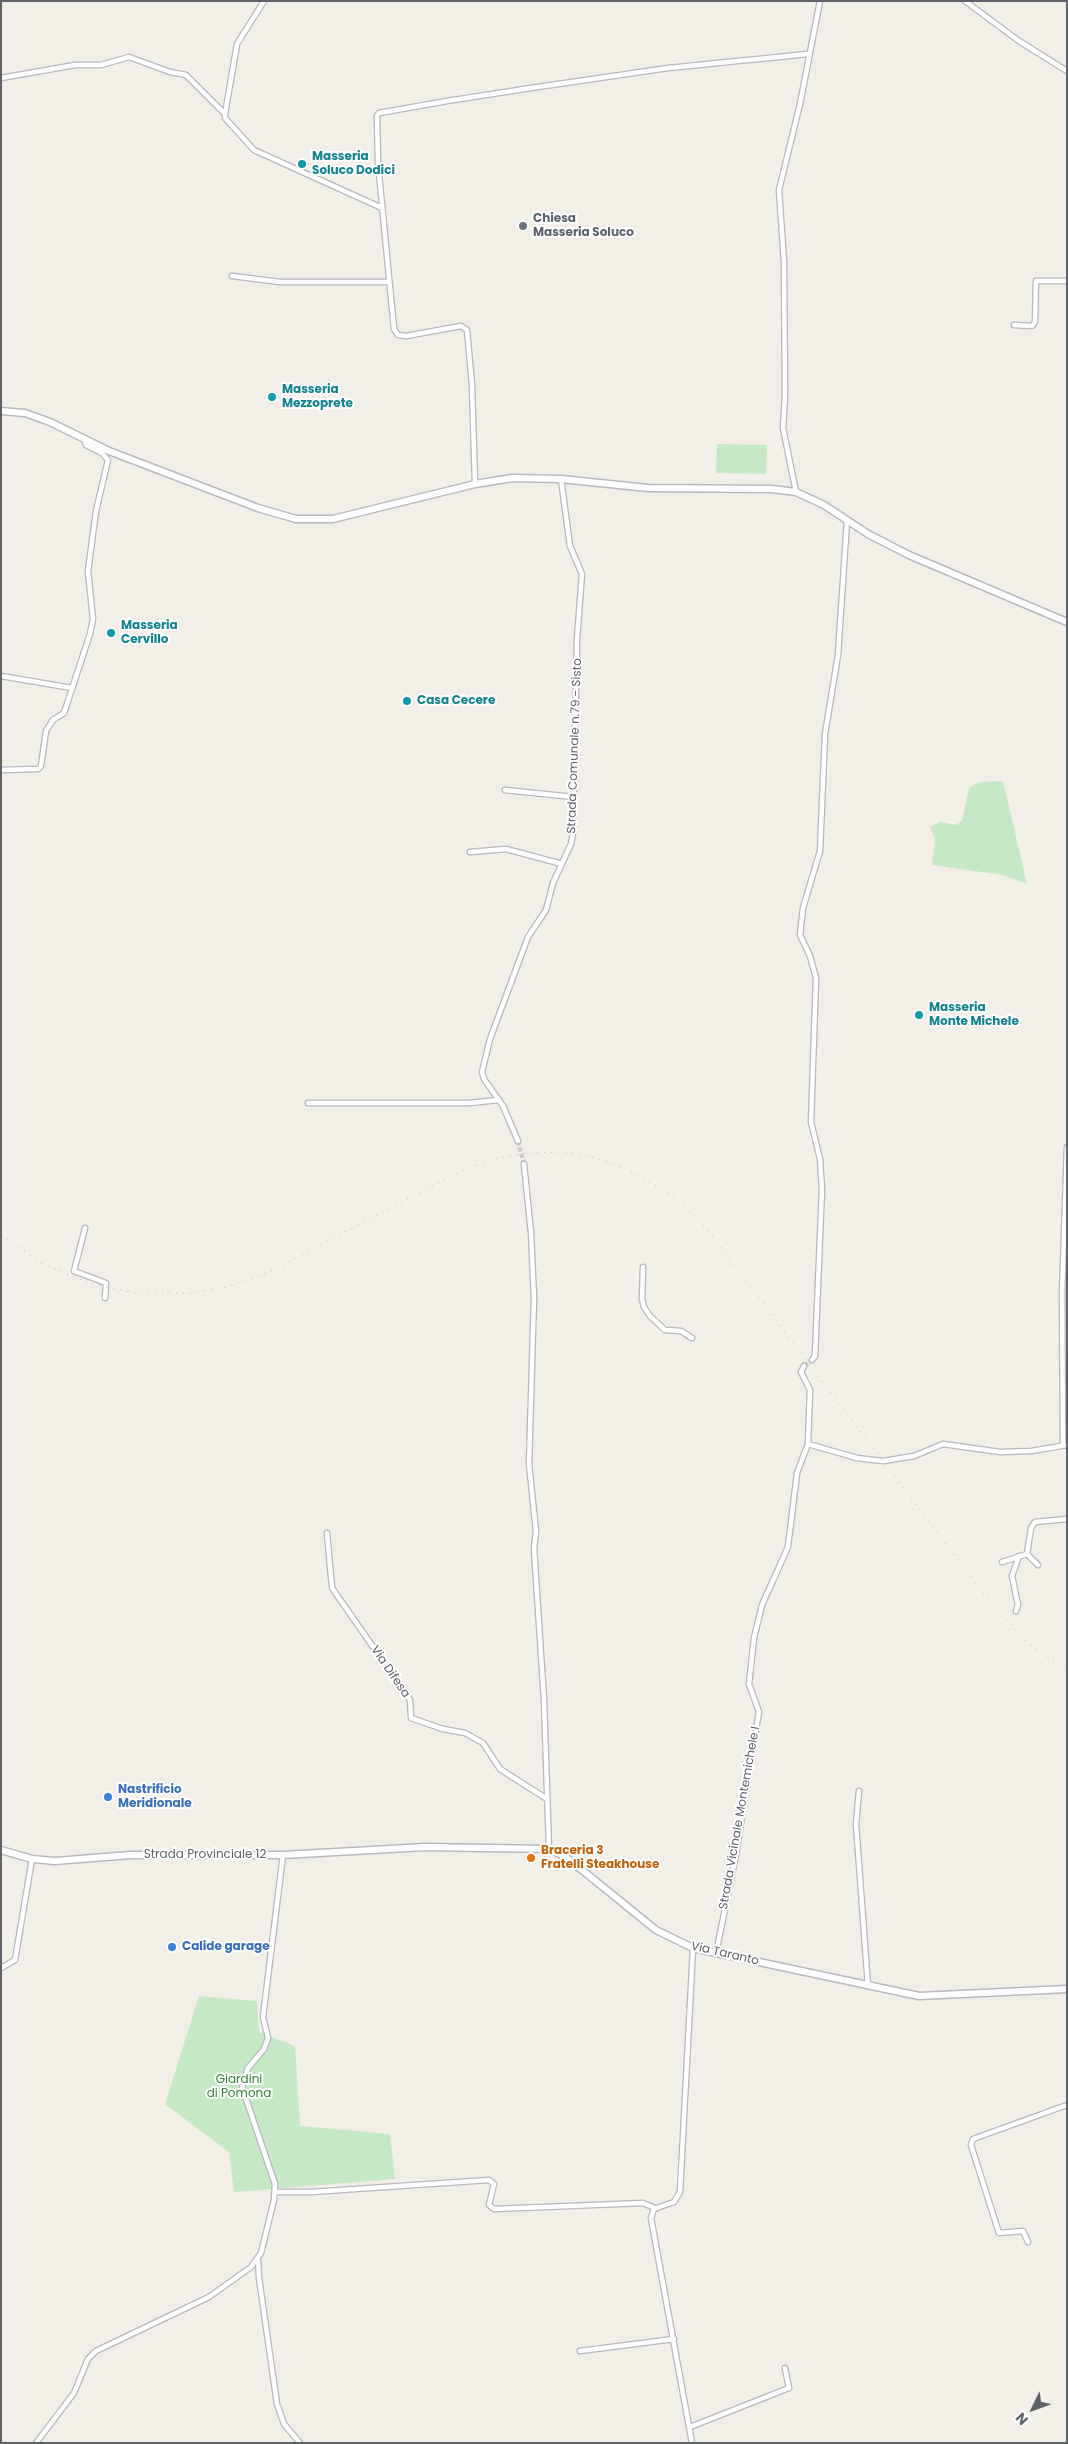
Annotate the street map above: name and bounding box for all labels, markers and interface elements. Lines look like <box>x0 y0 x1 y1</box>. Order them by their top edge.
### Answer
place label: Masseria Soluco Dodici <box>312 150 395 178</box>
marker: Masseria Soluco Dodici <box>296 158 308 170</box>
place label: Chiesa Masseria Soluco <box>533 212 634 240</box>
marker: Chiesa Masseria Soluco <box>517 220 529 232</box>
place label: Masseria Mezzoprete <box>282 383 353 411</box>
marker: Masseria Mezzoprete <box>266 391 278 403</box>
place label: Masseria Cervillo <box>121 619 178 647</box>
marker: Masseria Cervillo <box>105 627 117 639</box>
street label: Strada Comunale n.79 - Sisto <box>565 658 585 834</box>
place label: Casa Cecere <box>417 694 495 708</box>
marker: Casa Cecere <box>401 695 413 707</box>
place label: Masseria Monte Michele <box>929 1001 1019 1029</box>
marker: Masseria Monte Michele <box>913 1009 925 1021</box>
street label: Via Difesa <box>367 1643 413 1701</box>
street label: Strada Vicinale Montemichele I <box>717 1725 763 1911</box>
place label: Nastrificio Meridionale <box>118 1783 192 1811</box>
marker: Nastrificio Meridionale <box>102 1791 114 1803</box>
place label: Braceria 3 Fratelli Steakhouse <box>541 1844 659 1872</box>
street label: Strada Provinciale 12 <box>144 1848 266 1862</box>
marker: Braceria 3 Fratelli Steakhouse <box>525 1852 537 1864</box>
street label: Via Taranto <box>690 1939 760 1969</box>
place label: Calide garage <box>182 1940 270 1954</box>
marker: Calide garage <box>166 1941 178 1953</box>
park label: Giardini di Pomona <box>207 2073 271 2101</box>
north arrow <box>1008 2384 1058 2434</box>
text: N <box>1011 2408 1033 2430</box>

